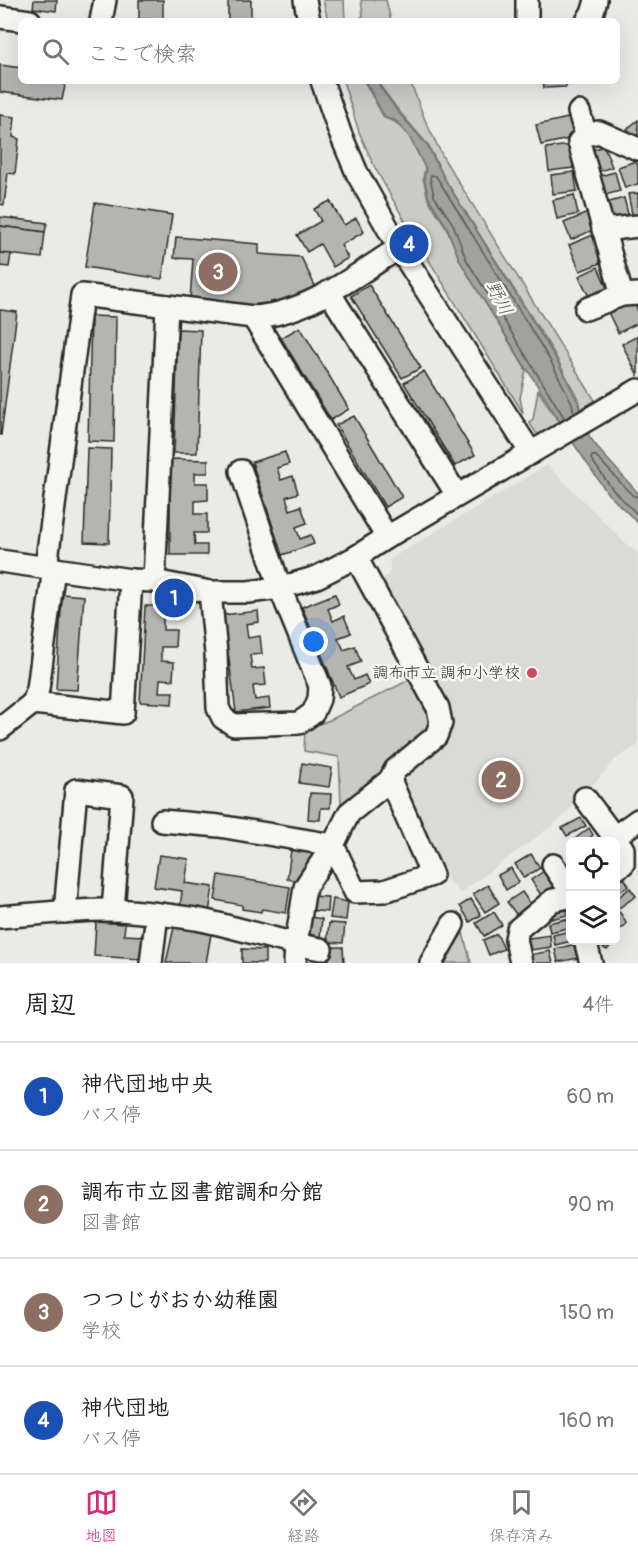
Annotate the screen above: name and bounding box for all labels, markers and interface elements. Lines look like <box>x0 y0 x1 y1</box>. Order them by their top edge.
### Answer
search box <box>18 18 620 84</box>
icon: search <box>39 35 72 68</box>
text: ここで検索 <box>87 40 197 68</box>
pin: 4 <box>390 222 428 266</box>
pin: 3 <box>198 250 238 294</box>
water label: 野川 <box>481 277 517 319</box>
pin: 1 <box>154 576 194 620</box>
your location <box>299 627 328 656</box>
place label: 調布市立 調和小学校 <box>373 663 520 683</box>
marker: 調布市立 調和小学校 <box>525 666 539 680</box>
pin: 2 <box>482 758 520 802</box>
map controls <box>566 837 620 945</box>
button: locate <box>566 837 620 891</box>
button: layers <box>566 891 620 945</box>
text: 周辺 <box>24 989 76 1021</box>
text: 4件 <box>582 992 614 1017</box>
text: 神代団地中央 <box>81 1070 213 1098</box>
text: 1 <box>40 1084 47 1109</box>
text: 60 m <box>567 1084 614 1109</box>
text: バス停 <box>81 1102 141 1127</box>
text: 調布市立図書館調和分館 <box>81 1178 323 1206</box>
text: 2 <box>38 1192 49 1217</box>
text: 90 m <box>568 1192 614 1217</box>
text: 図書館 <box>81 1210 141 1235</box>
text: つつじがおか幼稚園 <box>81 1286 279 1314</box>
text: 3 <box>38 1300 49 1325</box>
text: 150 m <box>560 1300 614 1325</box>
text: 学校 <box>81 1318 121 1343</box>
text: 神代団地 <box>81 1394 169 1422</box>
text: 4 <box>38 1408 49 1433</box>
text: 160 m <box>559 1408 614 1433</box>
text: バス停 <box>81 1426 141 1451</box>
tab: 地図 <box>85 1486 118 1546</box>
tab: 経路 <box>287 1486 320 1546</box>
tab: 保存済み <box>489 1486 553 1546</box>

